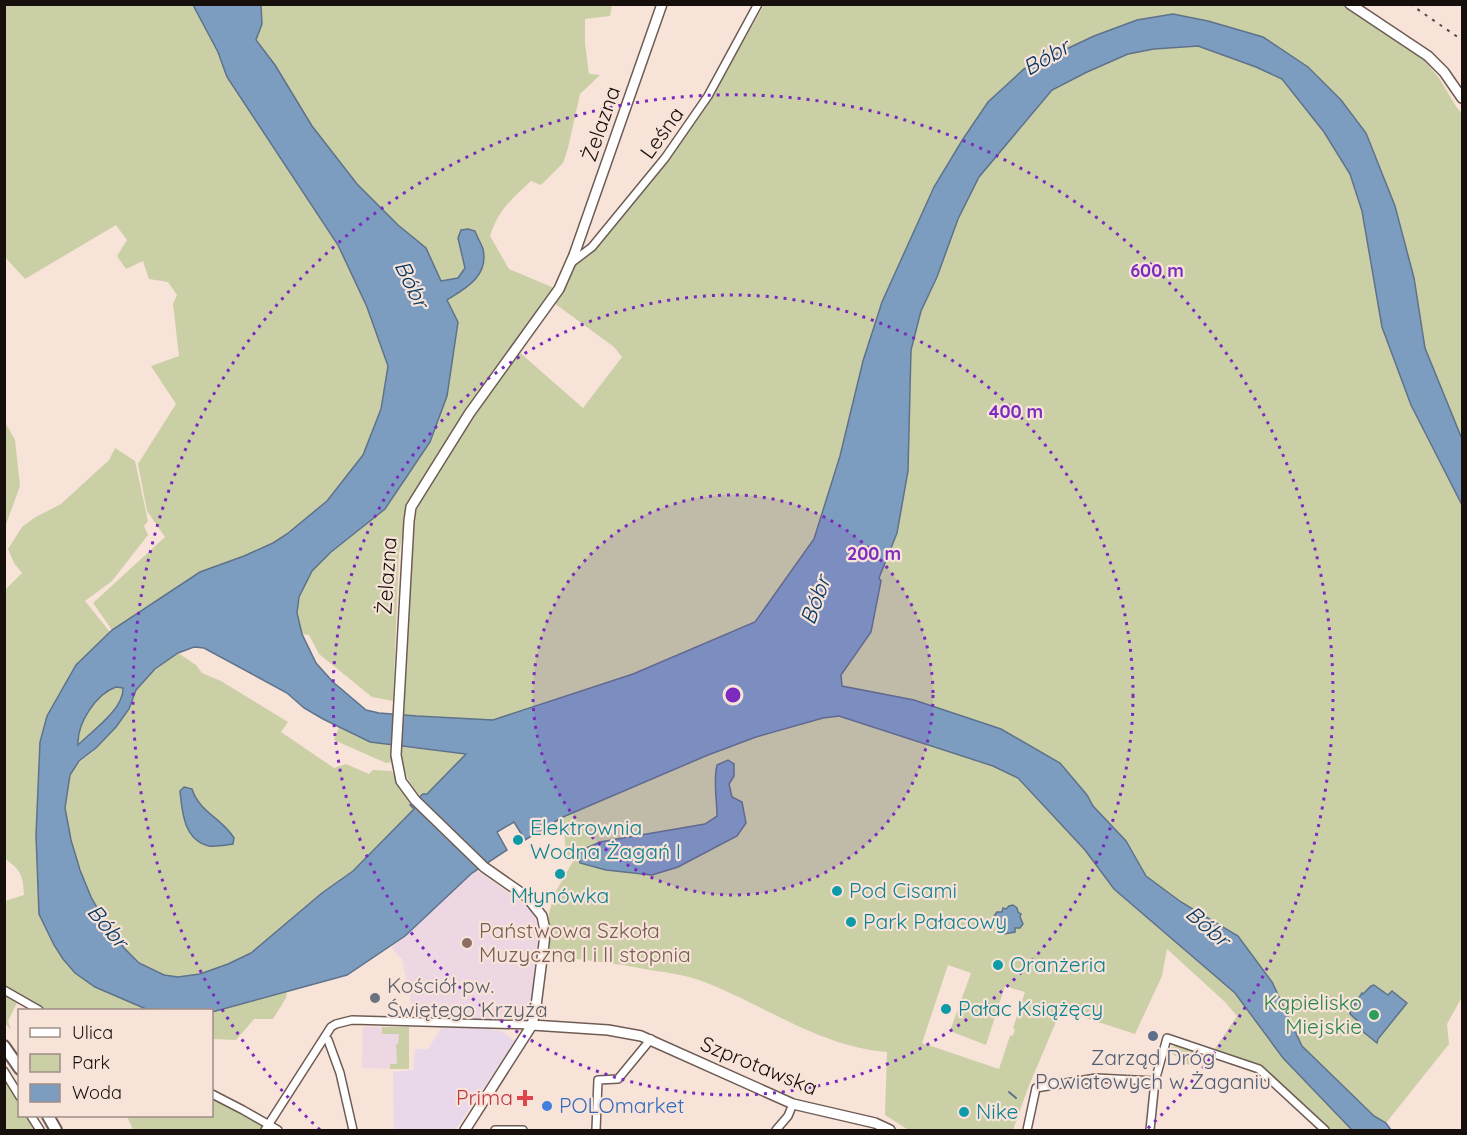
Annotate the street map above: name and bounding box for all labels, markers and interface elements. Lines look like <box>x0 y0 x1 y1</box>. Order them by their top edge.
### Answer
water label: Bóbr <box>1018 31 1077 81</box>
street label: Żelazna <box>575 83 625 165</box>
street label: Leśna <box>634 101 689 163</box>
water label: Bóbr <box>389 256 437 315</box>
text: 600 m <box>1130 259 1184 282</box>
text: 400 m <box>989 400 1043 423</box>
street label: Żelazna <box>370 536 402 616</box>
text: 200 m <box>847 542 901 565</box>
water label: Bóbr <box>793 570 837 628</box>
centre of rings <box>723 685 743 705</box>
place label: Elektrownia Wodna Żagań I <box>530 814 681 864</box>
marker: Elektrownia Wodna Żagań I <box>511 833 525 847</box>
marker: Młynówka <box>553 867 567 881</box>
place label: Pod Cisami <box>849 877 957 903</box>
place label: Młynówka <box>511 882 609 908</box>
marker: Pod Cisami <box>830 884 844 898</box>
water label: Bóbr <box>81 898 136 956</box>
water label: Bóbr <box>1180 899 1238 954</box>
place label: Park Pałacowy <box>863 908 1007 934</box>
marker: Park Pałacowy <box>844 915 858 929</box>
place label: Państwowa Szkoła Muzyczna I i II stopnia <box>479 917 691 967</box>
marker: Państwowa Szkoła Muzyczna I i II stopnia <box>460 936 474 950</box>
place label: Oranżeria <box>1010 951 1106 977</box>
marker: Oranżeria <box>991 958 1005 972</box>
place label: Kościół pw. Świętego Krzyża <box>387 972 548 1022</box>
place label: Kąpielisko Miejskie <box>1263 989 1362 1039</box>
marker: Kościół pw. Świętego Krzyża <box>368 991 382 1005</box>
place label: Pałac Książęcy <box>958 995 1103 1021</box>
marker: Pałac Książęcy <box>939 1002 953 1016</box>
marker: Kąpielisko Miejskie <box>1367 1008 1381 1022</box>
legend <box>18 1009 213 1117</box>
text: Ulica <box>72 1021 113 1044</box>
marker: Zarząd Dróg Powiatowych w Żaganiu <box>1146 1029 1160 1043</box>
street label: Szprotawska <box>697 1030 822 1100</box>
place label: Zarząd Dróg Powiatowych w Żaganiu <box>1035 1044 1271 1094</box>
text: Park <box>72 1051 110 1074</box>
text: Woda <box>72 1081 122 1104</box>
place label: Prima <box>456 1084 513 1110</box>
marker: Prima <box>518 1091 532 1105</box>
place label: POLOmarket <box>559 1092 684 1118</box>
place label: Nike <box>976 1098 1018 1124</box>
marker: POLOmarket <box>540 1099 554 1113</box>
marker: Nike <box>957 1105 971 1119</box>

